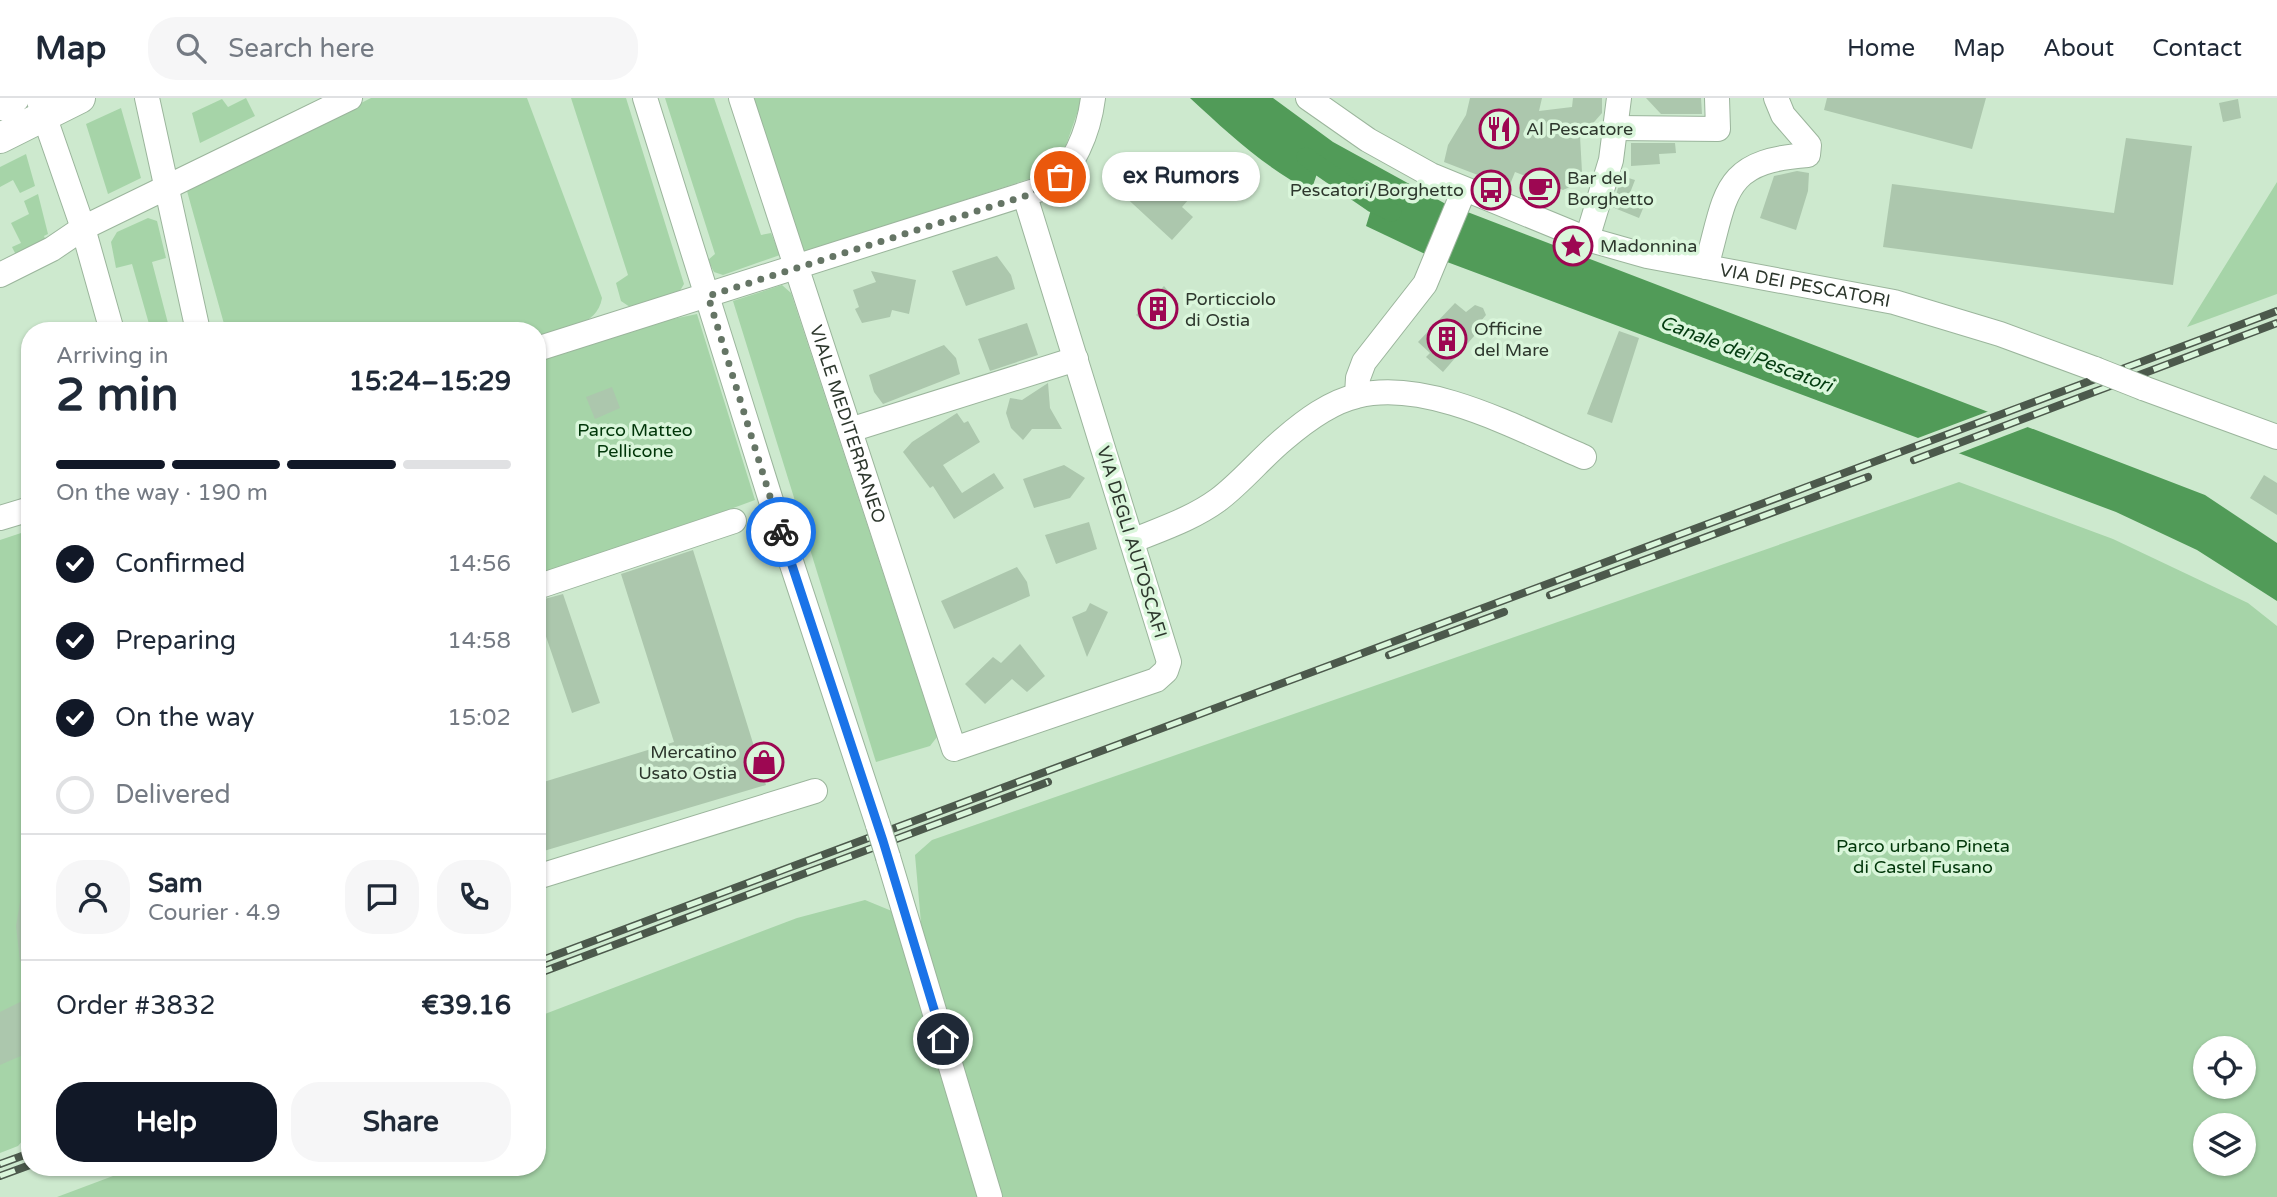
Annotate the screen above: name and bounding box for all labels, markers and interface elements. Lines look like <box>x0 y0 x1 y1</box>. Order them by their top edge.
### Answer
search box <box>148 17 638 80</box>
text: Map <box>35 29 106 68</box>
icon: search <box>172 29 210 67</box>
text: Search here <box>228 33 374 64</box>
text: Home <box>1847 34 1915 63</box>
text: Map <box>1953 34 2005 63</box>
text: About <box>2043 34 2114 63</box>
text: Contact <box>2152 34 2242 63</box>
restaurant icon: Al Pescatore <box>1478 108 1520 150</box>
place label: Al Pescatore <box>1526 118 1633 140</box>
pin <box>1030 147 1090 207</box>
callout: ex Rumors <box>1102 153 1260 202</box>
icon: bag <box>1041 158 1079 196</box>
text: ex Rumors <box>1123 162 1239 190</box>
cafe icon: Bar del Borghetto <box>1519 167 1561 209</box>
place label: Bar del Borghetto <box>1567 167 1654 210</box>
bus stop icon: Pescatori/Borghetto <box>1470 169 1512 211</box>
place label: Pescatori/Borghetto <box>1290 179 1464 201</box>
place icon: Madonnina <box>1552 225 1594 267</box>
place label: Madonnina <box>1600 235 1697 257</box>
street label: VIA DEI PESCATORI <box>1718 259 1892 312</box>
building icon: Porticciolo di Ostia <box>1137 288 1179 330</box>
place label: Porticciolo di Ostia <box>1185 288 1276 331</box>
water label: Canale dei Pescatori <box>1657 311 1837 398</box>
building icon: Officine del Mare <box>1426 318 1468 360</box>
place label: Officine del Mare <box>1474 318 1549 361</box>
street label: VIALE MEDITERRANEO <box>805 322 890 526</box>
text: Arriving in <box>56 342 169 370</box>
text: 15:24–15:29 <box>349 366 511 397</box>
text: 2 min <box>56 368 179 423</box>
park label: Parco Matteo Pellicone <box>577 419 693 462</box>
street label: VIA DEGLI AUTOSCAFI <box>1092 443 1172 641</box>
text: On the way · 190 m <box>56 479 268 507</box>
courier <box>746 497 816 567</box>
icon: bike <box>762 513 800 551</box>
icon: check <box>56 545 94 583</box>
text: Confirmed <box>115 548 245 579</box>
text: 14:56 <box>447 550 511 578</box>
icon: check <box>56 622 94 660</box>
text: Preparing <box>115 625 236 656</box>
text: 14:58 <box>447 627 511 655</box>
icon: check <box>56 699 94 737</box>
text: On the way <box>115 702 255 733</box>
text: 15:02 <box>447 704 511 732</box>
place label: Mercatino Usato Ostia <box>638 741 737 784</box>
shop icon: Mercatino Usato Ostia <box>743 741 785 783</box>
text: Delivered <box>115 779 231 810</box>
park label: Parco urbano Pineta di Castel Fusano <box>1836 835 2010 878</box>
button: person <box>56 860 130 934</box>
button: chat <box>345 860 419 934</box>
button: phone <box>437 860 511 934</box>
text: Sam <box>148 868 203 899</box>
text: Courier · 4.9 <box>148 899 281 927</box>
text: Order #3832 <box>56 990 216 1021</box>
text: €39.16 <box>421 990 511 1021</box>
pin <box>913 1009 973 1069</box>
icon: home <box>924 1020 962 1058</box>
map controls <box>2193 1036 2256 1176</box>
button: locate <box>2193 1036 2256 1099</box>
button: Help <box>56 1082 277 1162</box>
button: Share <box>291 1082 511 1162</box>
button: layers <box>2193 1113 2256 1176</box>

